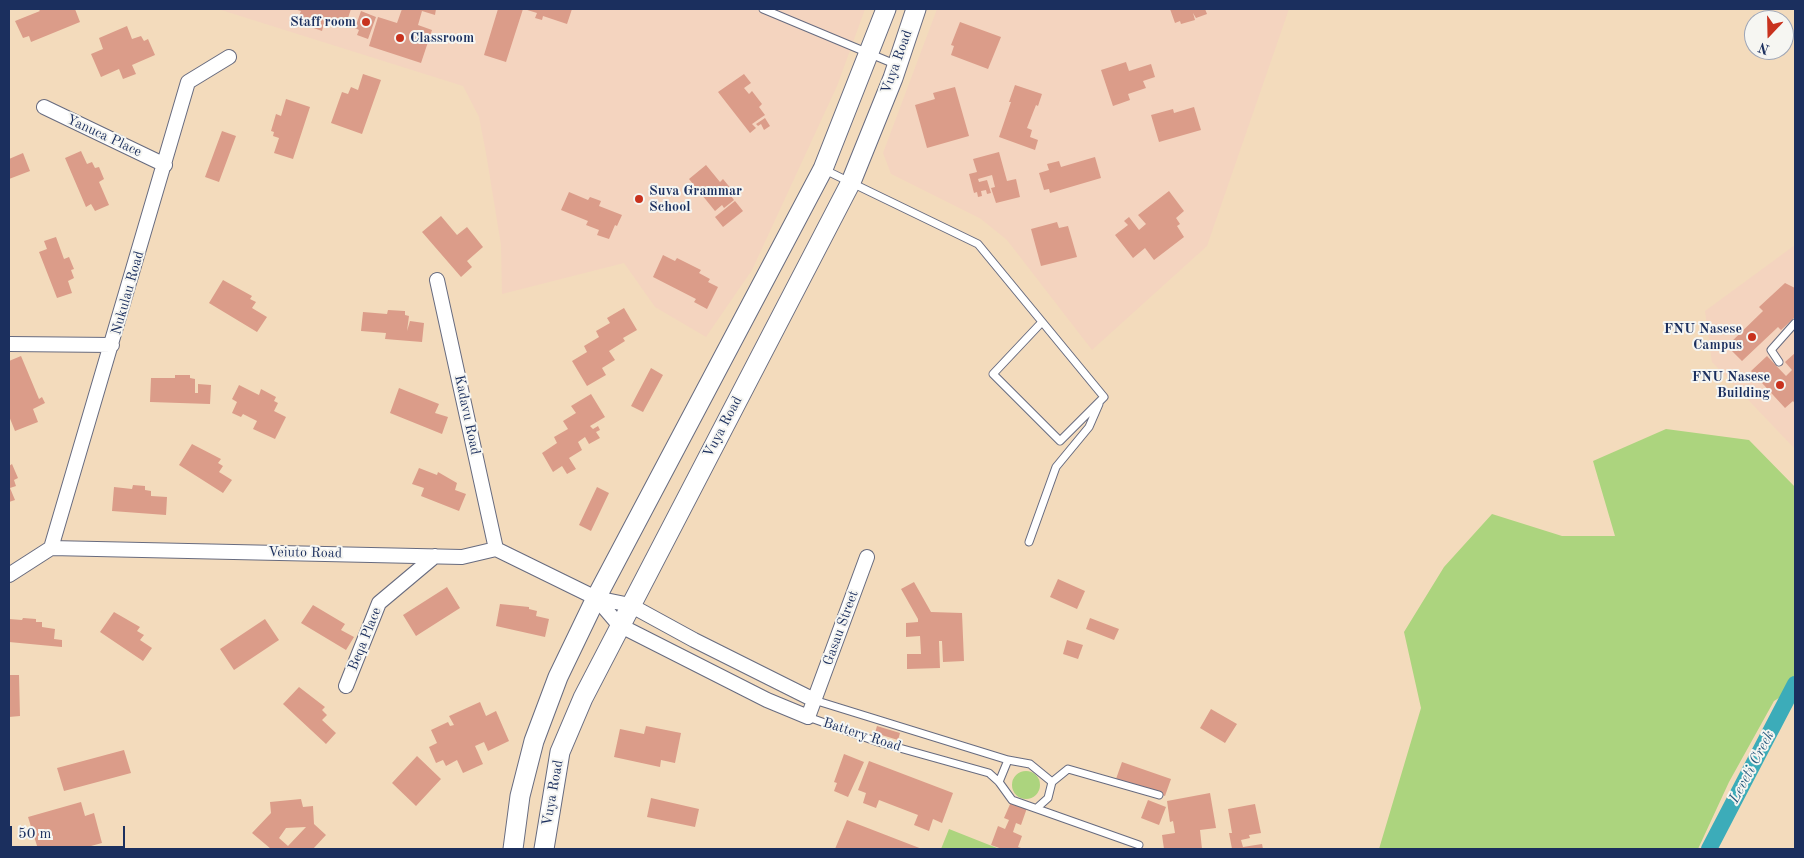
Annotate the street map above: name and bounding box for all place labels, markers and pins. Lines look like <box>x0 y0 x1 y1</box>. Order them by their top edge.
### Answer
place label: Staff room <box>290 14 356 30</box>
marker: Staff room <box>360 16 372 28</box>
place label: Classroom <box>410 30 474 46</box>
marker: Classroom <box>394 32 406 44</box>
place label: Suva Grammar School <box>649 183 742 216</box>
marker: Suva Grammar School <box>633 193 645 205</box>
place label: FNU Nasese Campus <box>1664 321 1742 354</box>
marker: FNU Nasese Campus <box>1746 331 1758 343</box>
place label: FNU Nasese Building <box>1692 369 1770 402</box>
marker: FNU Nasese Building <box>1774 379 1786 391</box>

